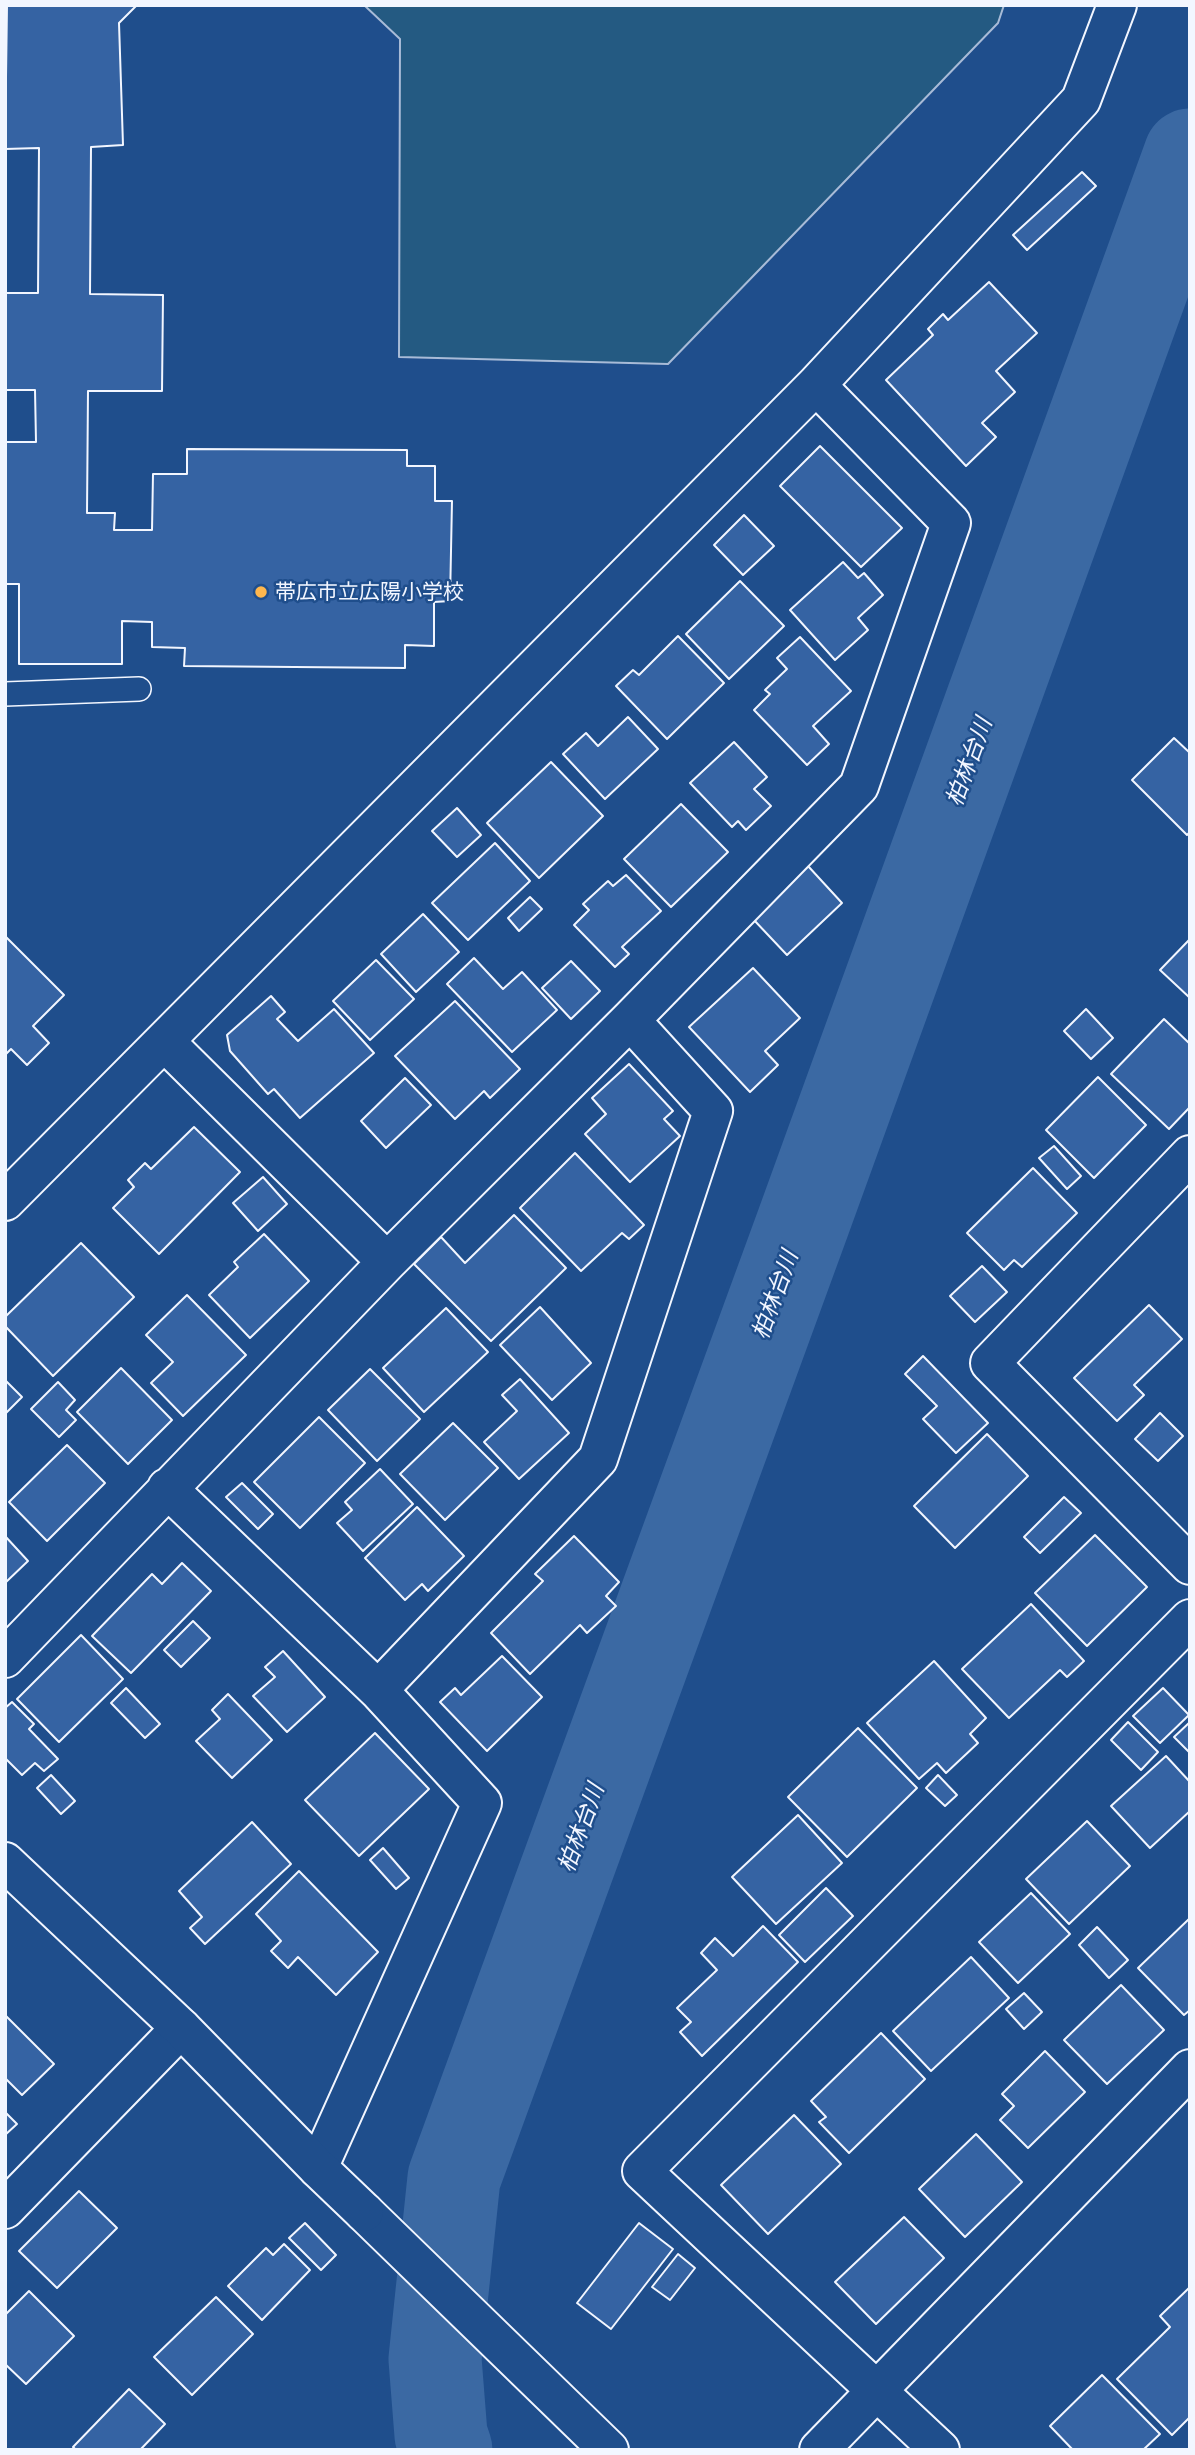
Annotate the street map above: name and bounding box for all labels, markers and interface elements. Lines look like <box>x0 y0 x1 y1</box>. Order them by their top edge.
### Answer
place label: 帯広市立広陽小学校 <box>275 579 464 605</box>
marker: 帯広市立広陽小学校 <box>253 584 269 600</box>
water label: 柏林台川 <box>940 714 998 810</box>
water label: 柏林台川 <box>746 1247 804 1343</box>
water label: 柏林台川 <box>552 1780 610 1876</box>

